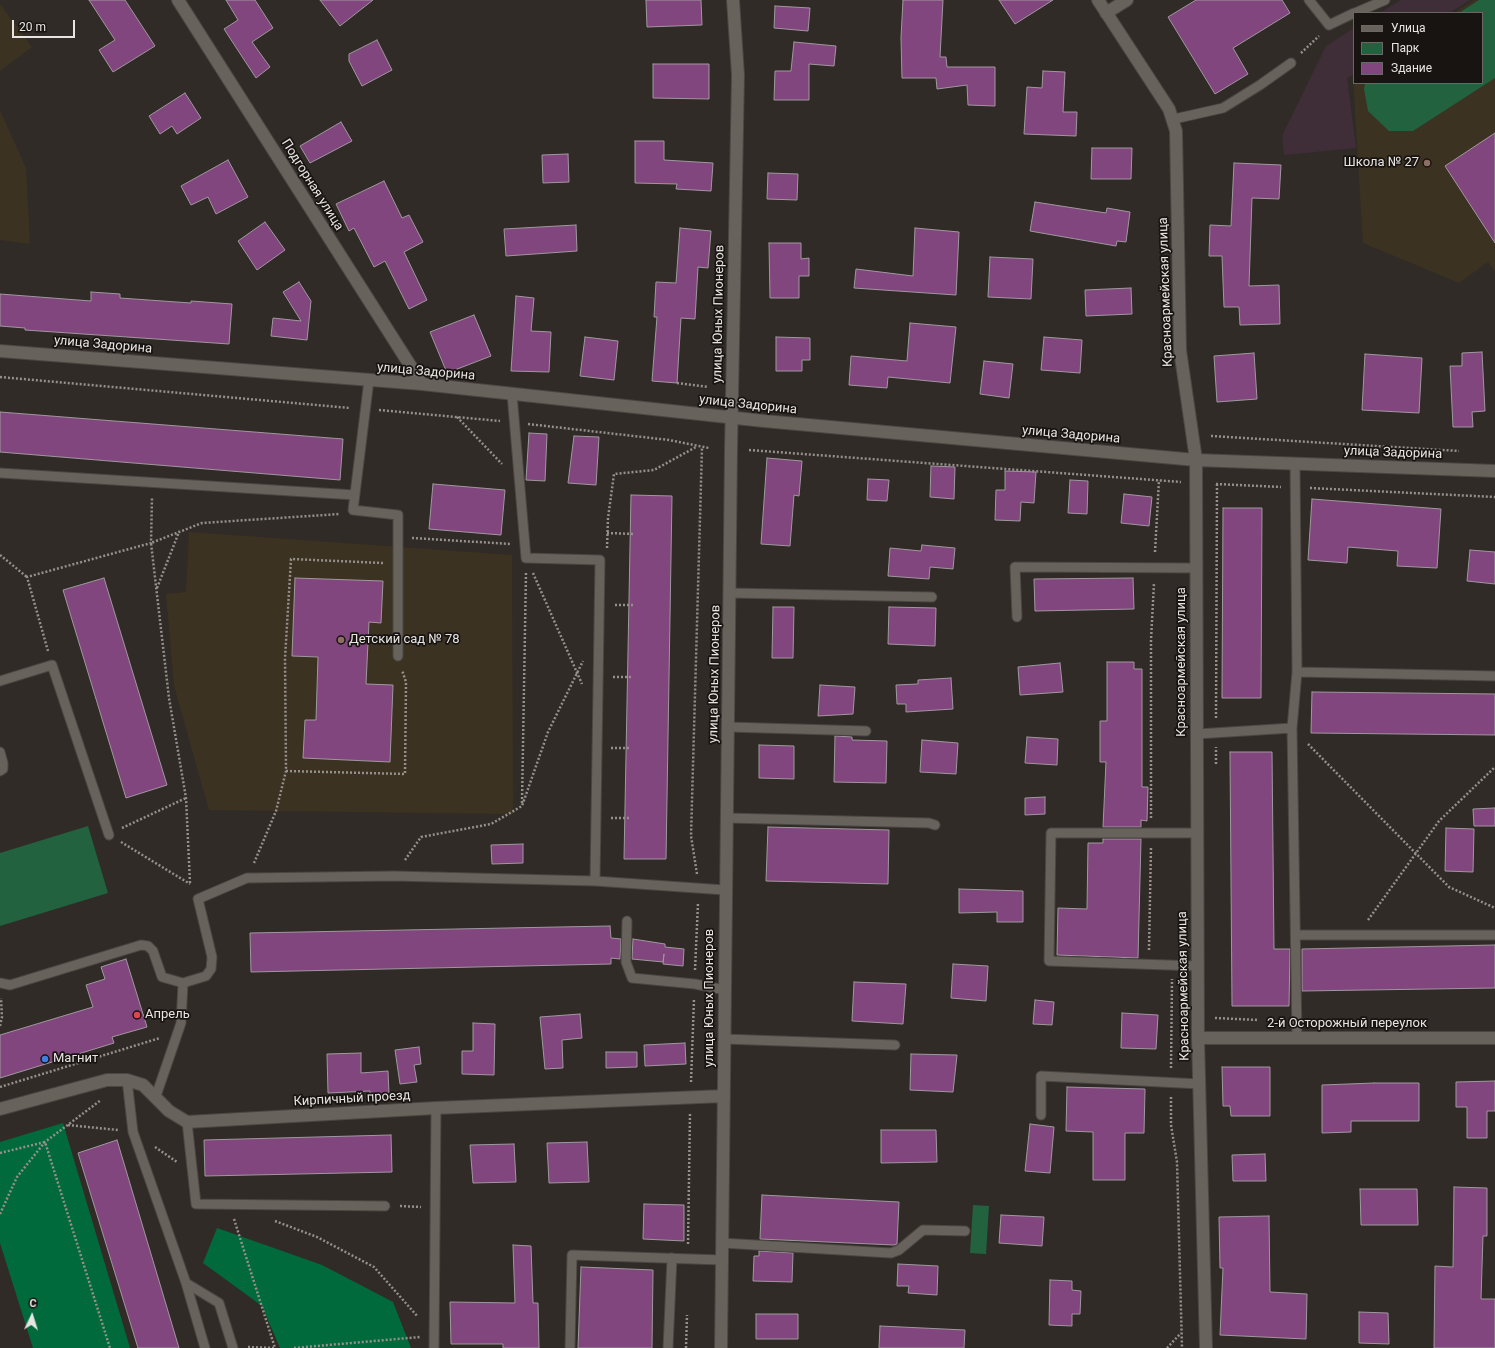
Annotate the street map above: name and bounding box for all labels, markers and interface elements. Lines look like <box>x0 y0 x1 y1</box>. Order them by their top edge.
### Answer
scale bar <box>14 12 77 38</box>
legend <box>1353 12 1483 84</box>
text: 20 m <box>19 20 46 34</box>
text: Улица <box>1391 21 1426 35</box>
text: Парк <box>1391 41 1419 55</box>
text: Здание <box>1391 61 1432 75</box>
street label: Подгорная улица <box>278 136 346 234</box>
place label: Школа № 27 <box>1344 155 1419 171</box>
marker: Школа № 27 <box>1422 158 1432 168</box>
street label: Красноармейская улица <box>1156 217 1176 367</box>
street label: улица Юных Пионеров <box>710 245 728 383</box>
street label: улица Задорина <box>53 333 153 357</box>
street label: улица Задорина <box>376 360 476 384</box>
street label: улица Задорина <box>698 392 798 418</box>
street label: улица Задорина <box>1021 423 1121 447</box>
street label: улица Задорина <box>1344 443 1442 463</box>
street label: Красноармейская улица <box>1174 587 1190 737</box>
street label: улица Юных Пионеров <box>706 605 724 743</box>
place label: Детский сад № 78 <box>349 632 460 648</box>
marker: Детский сад № 78 <box>336 635 346 645</box>
street label: Красноармейская улица <box>1175 911 1193 1061</box>
street label: улица Юных Пионеров <box>702 929 718 1067</box>
place label: Апрель <box>145 1007 190 1023</box>
marker: Апрель <box>132 1010 142 1020</box>
street label: 2-й Осторожный переулок <box>1267 1016 1427 1032</box>
place label: Магнит <box>53 1051 98 1067</box>
marker: Магнит <box>40 1054 50 1064</box>
street label: Кирпичный проезд <box>293 1088 411 1110</box>
north arrow <box>12 1296 52 1336</box>
text: С <box>29 1297 37 1310</box>

